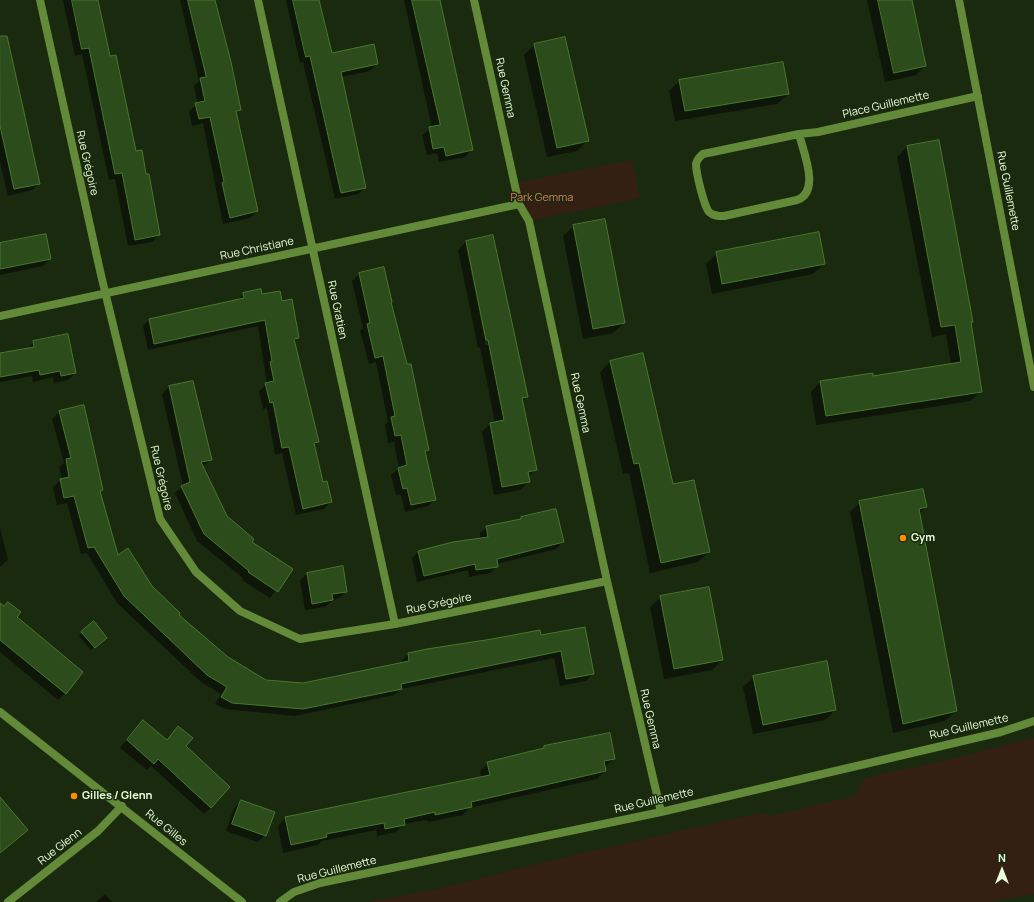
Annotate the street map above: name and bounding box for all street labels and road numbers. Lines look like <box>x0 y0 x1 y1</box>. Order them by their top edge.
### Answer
street label: Rue Gemma <box>492 57 518 119</box>
street label: Place Guillemette <box>841 89 931 121</box>
street label: Rue Grégoire <box>73 129 101 197</box>
street label: Rue Guillemette <box>994 150 1022 232</box>
street label: Rue Christiane <box>219 235 295 263</box>
street label: Rue Gratien <box>324 280 350 340</box>
street label: Rue Gemma <box>567 372 593 434</box>
street label: Rue Grégoire <box>147 444 175 512</box>
street label: Rue Grégoire <box>405 591 473 617</box>
street label: Rue Gemma <box>637 688 663 750</box>
street label: Rue Guillemette <box>928 711 1010 743</box>
street label: Rue Guillemette <box>613 785 695 817</box>
street label: Rue Gilles <box>143 807 189 849</box>
street label: Rue Glenn <box>36 826 84 868</box>
street label: Rue Guillemette <box>296 854 378 886</box>

